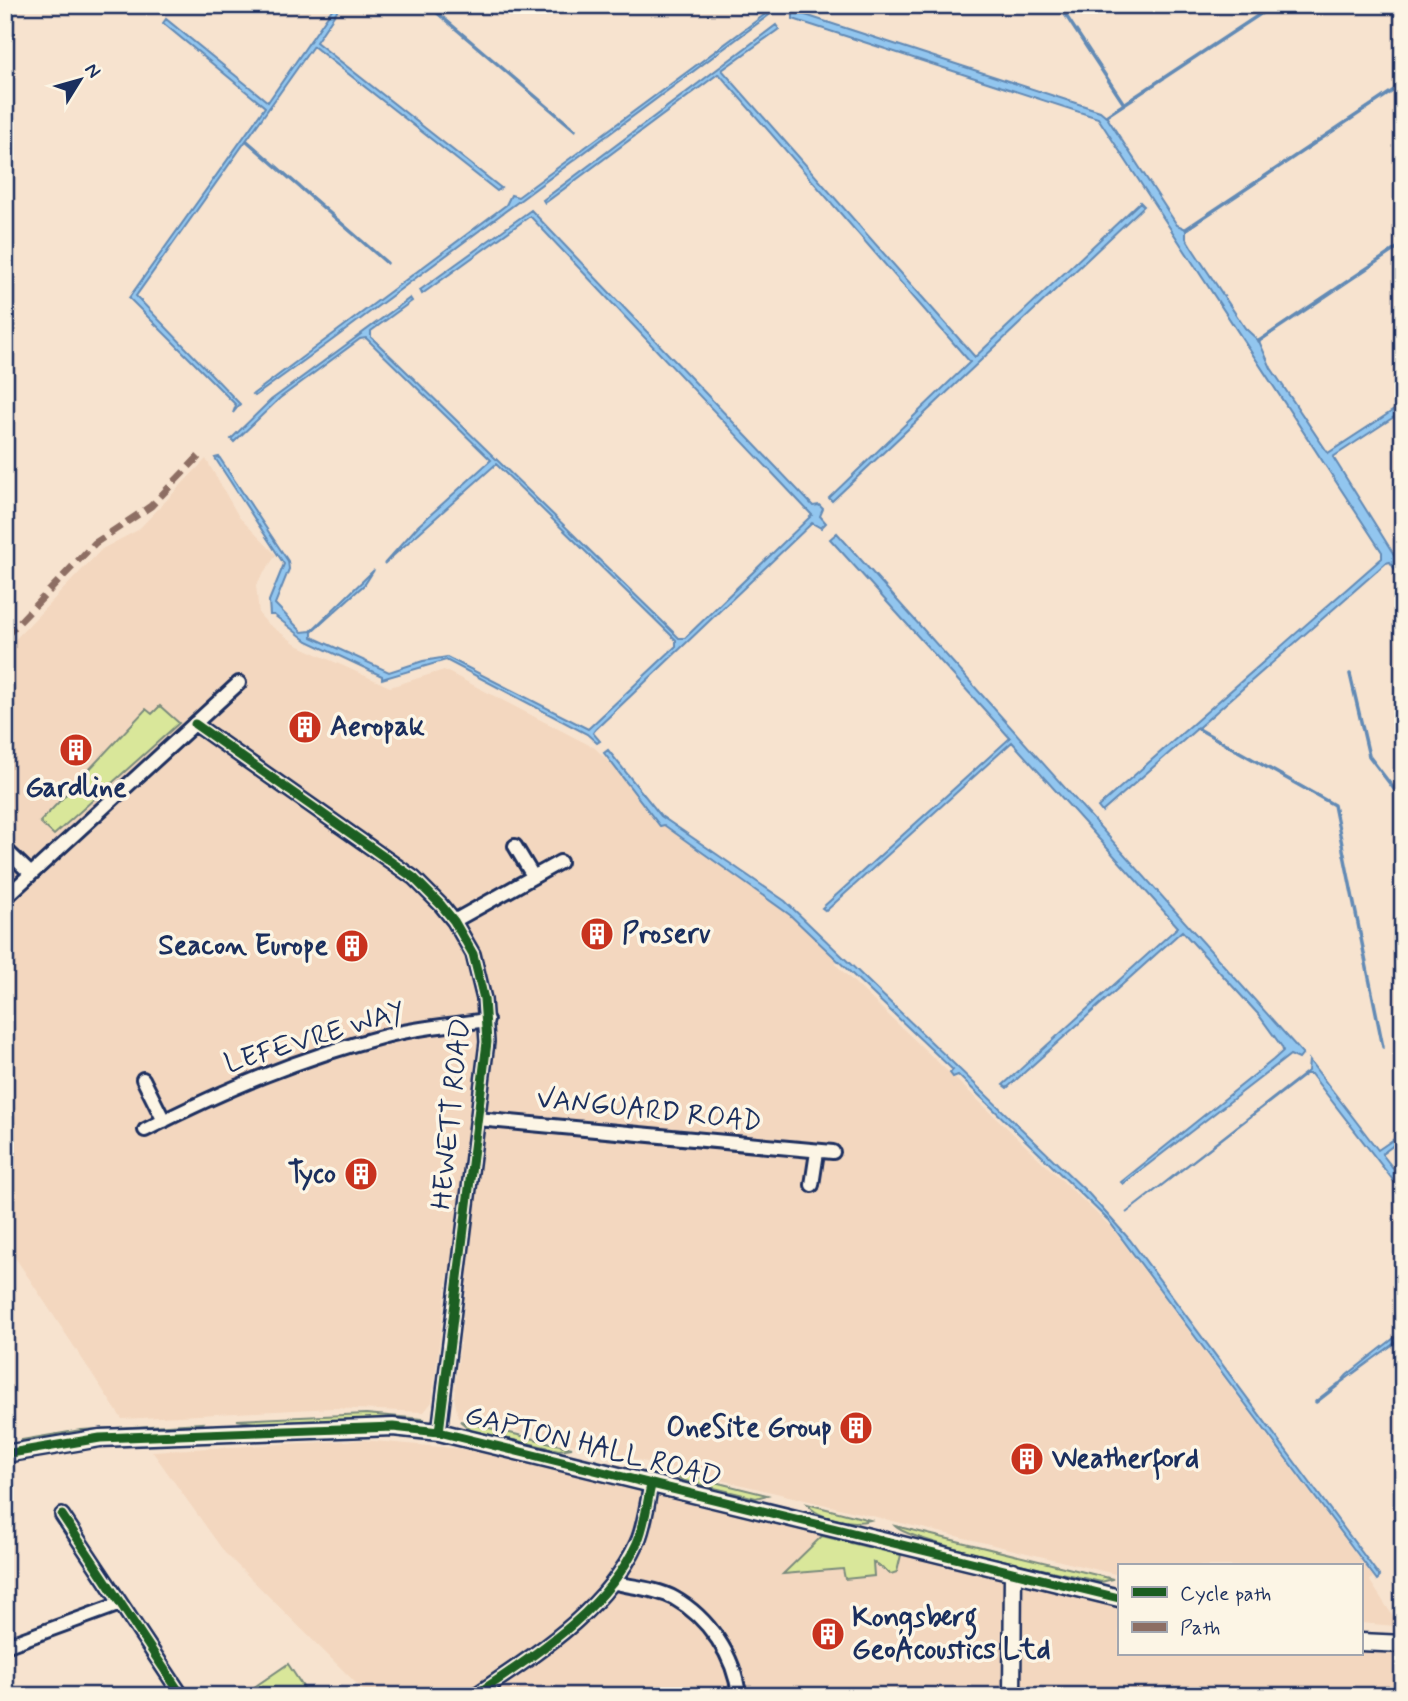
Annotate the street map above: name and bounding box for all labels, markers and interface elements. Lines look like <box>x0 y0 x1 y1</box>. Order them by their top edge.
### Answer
north arrow <box>46 46 116 116</box>
text: N <box>79 58 106 83</box>
building icon: Aeropak <box>286 708 324 746</box>
place label: Aeropak <box>330 709 425 746</box>
building icon: Gardline <box>57 731 95 769</box>
place label: Gardline <box>25 770 127 807</box>
building icon: Proserv <box>578 915 616 953</box>
place label: Proserv <box>622 916 711 953</box>
building icon: Seacon Europe <box>333 927 371 965</box>
place label: Seacon Europe <box>158 928 328 965</box>
street label: LEFEVRE WAY <box>220 993 410 1083</box>
street label: HEWETT ROAD <box>424 1017 480 1211</box>
street label: VANGUARD ROAD <box>535 1081 763 1141</box>
building icon: Tyco <box>342 1155 380 1193</box>
place label: Tyco <box>288 1156 336 1193</box>
street label: GAPTON HALL ROAD <box>461 1397 725 1497</box>
building icon: OneSite Group <box>837 1409 875 1447</box>
place label: OneSite Group <box>666 1410 832 1447</box>
building icon: Weatherford <box>1008 1440 1046 1478</box>
place label: Weatherford <box>1052 1441 1199 1481</box>
legend <box>1118 1564 1362 1656</box>
text: Cycle path <box>1180 1580 1271 1608</box>
place label: Kongsberg GeoAcoustics Ltd <box>852 1600 1051 1669</box>
text: Path <box>1180 1614 1220 1642</box>
building icon: Kongsberg GeoAcoustics Ltd <box>809 1615 847 1653</box>

